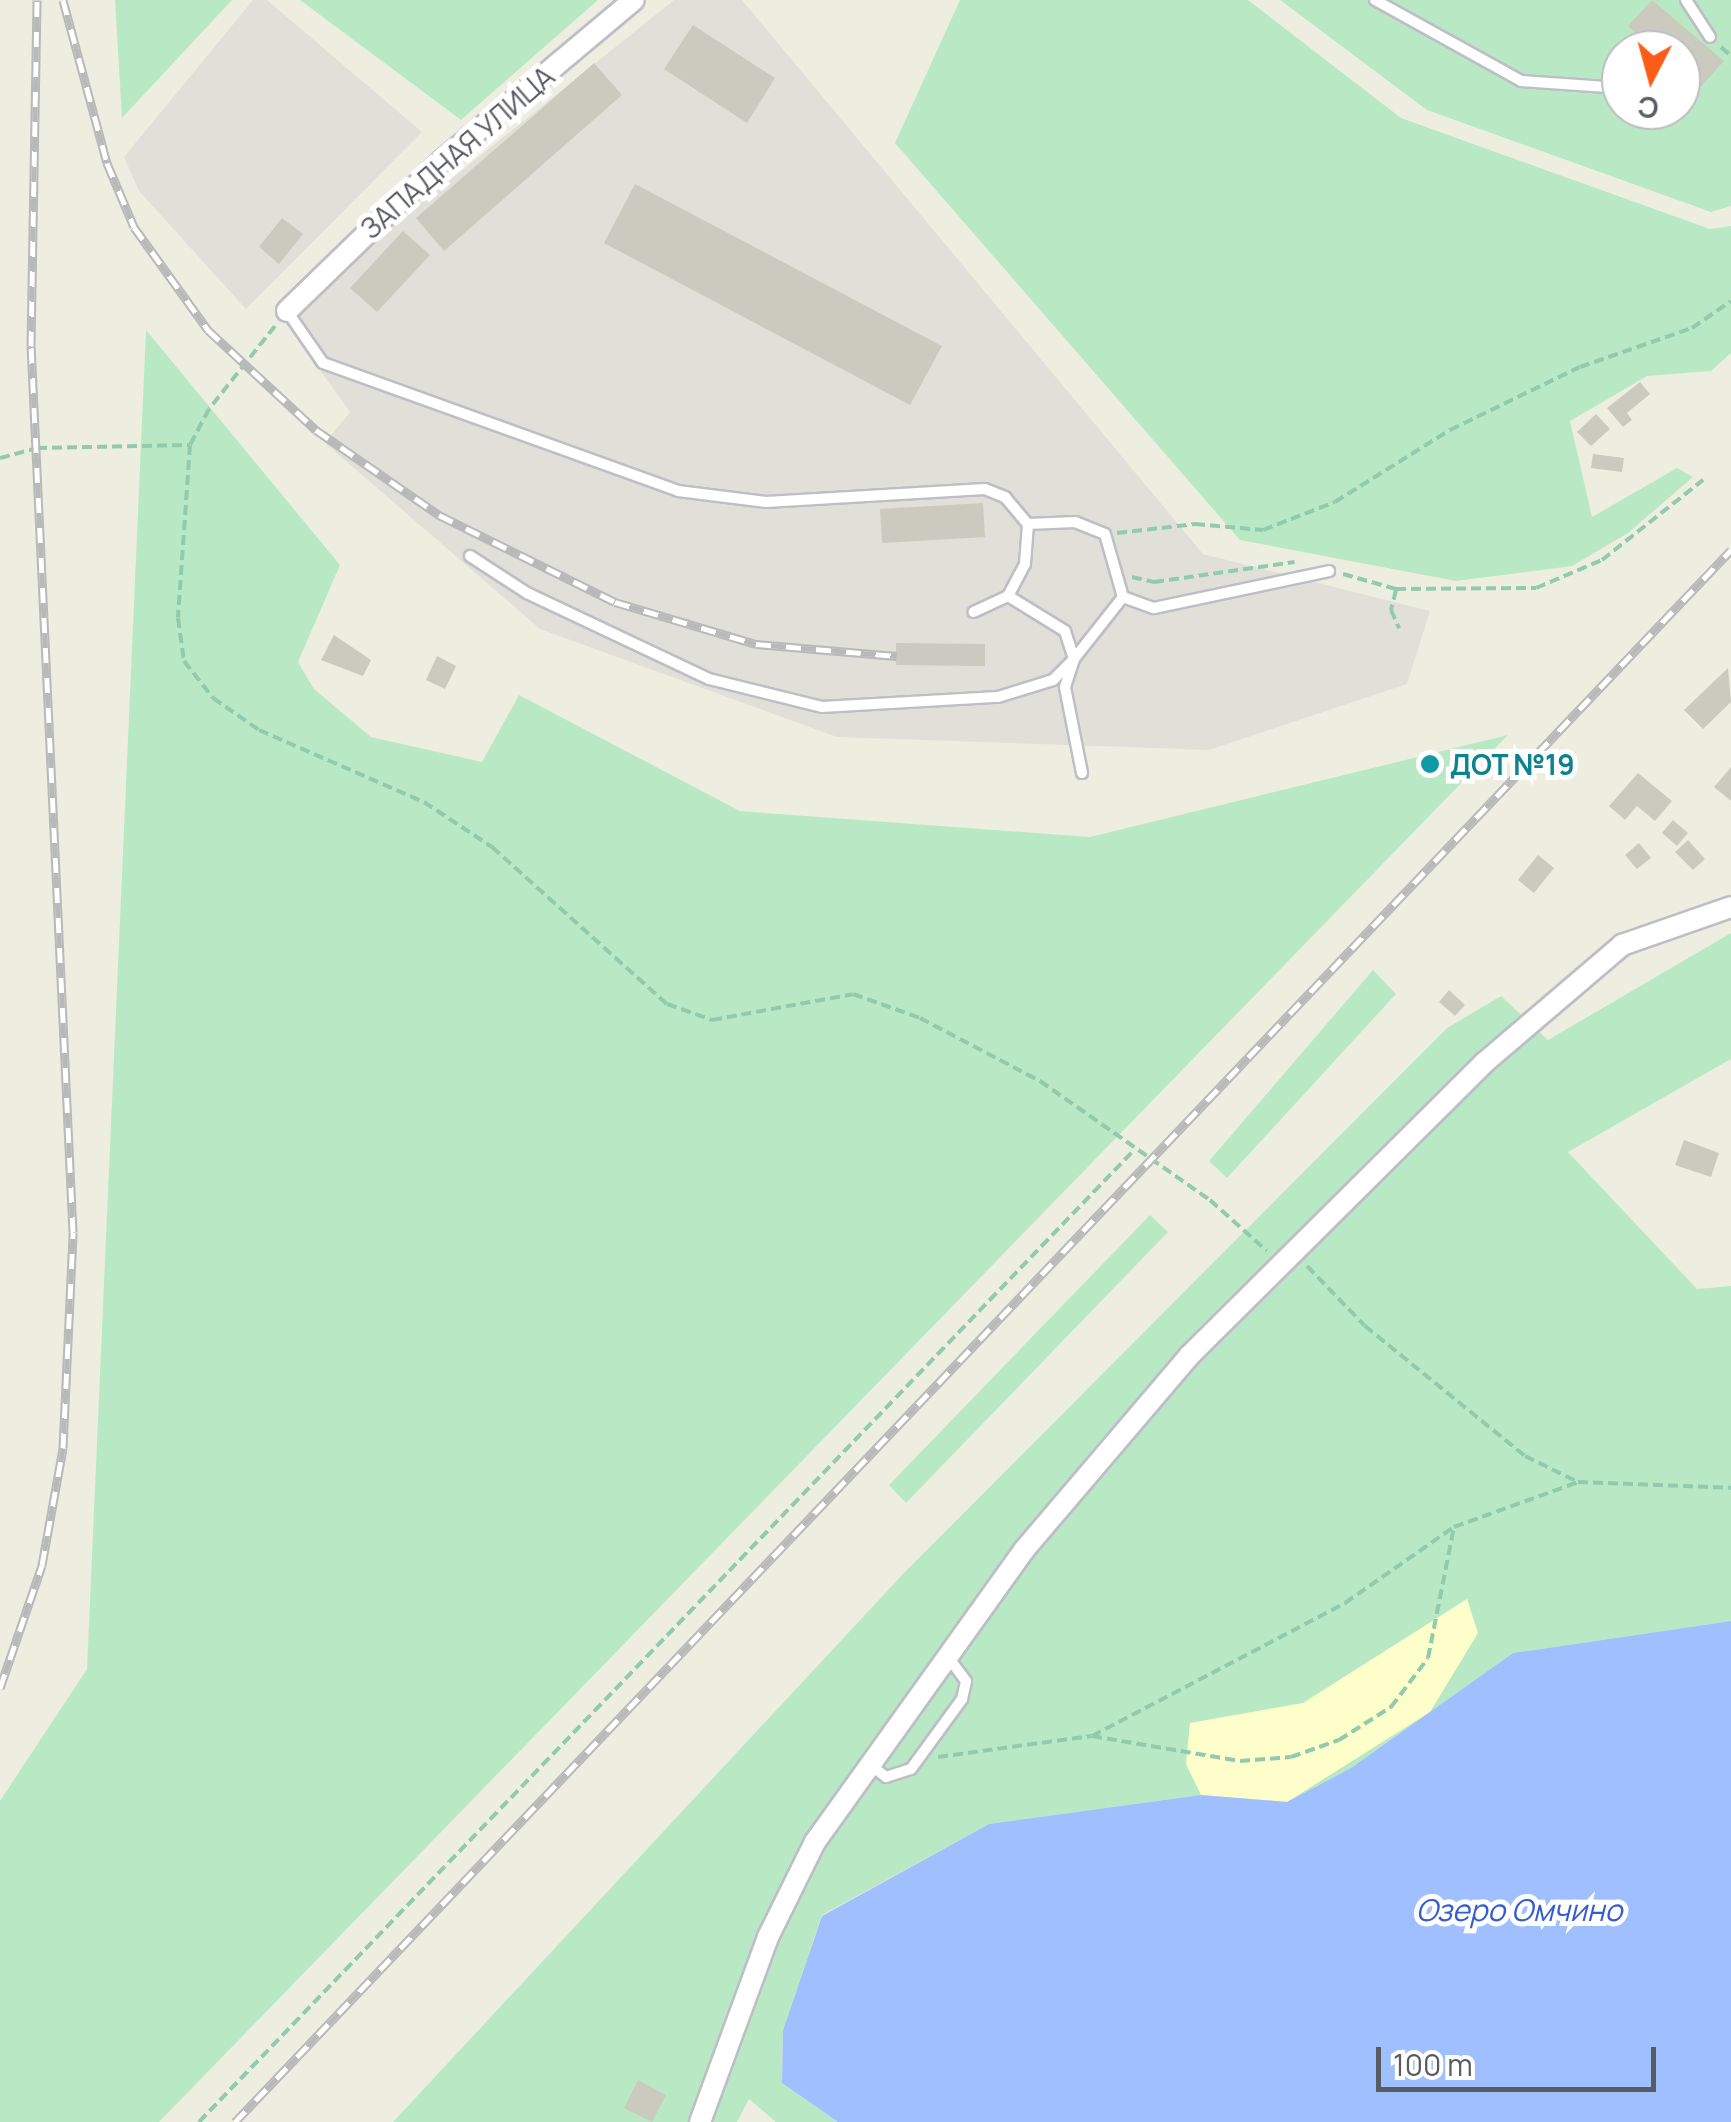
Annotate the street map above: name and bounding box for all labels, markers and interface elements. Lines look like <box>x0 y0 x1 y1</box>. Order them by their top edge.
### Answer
north arrow <box>1601 30 1701 130</box>
street label: ЗАПАДНАЯ УЛИЦА <box>353 59 561 245</box>
text: С <box>1636 88 1660 128</box>
place label: ДОТ №19 <box>1450 747 1575 781</box>
marker: ДОТ №19 <box>1419 753 1441 775</box>
water label: Озеро Омчино <box>1416 1892 1622 1928</box>
scale bar <box>1381 2027 1661 2089</box>
text: 100 m <box>1393 2044 1473 2085</box>

